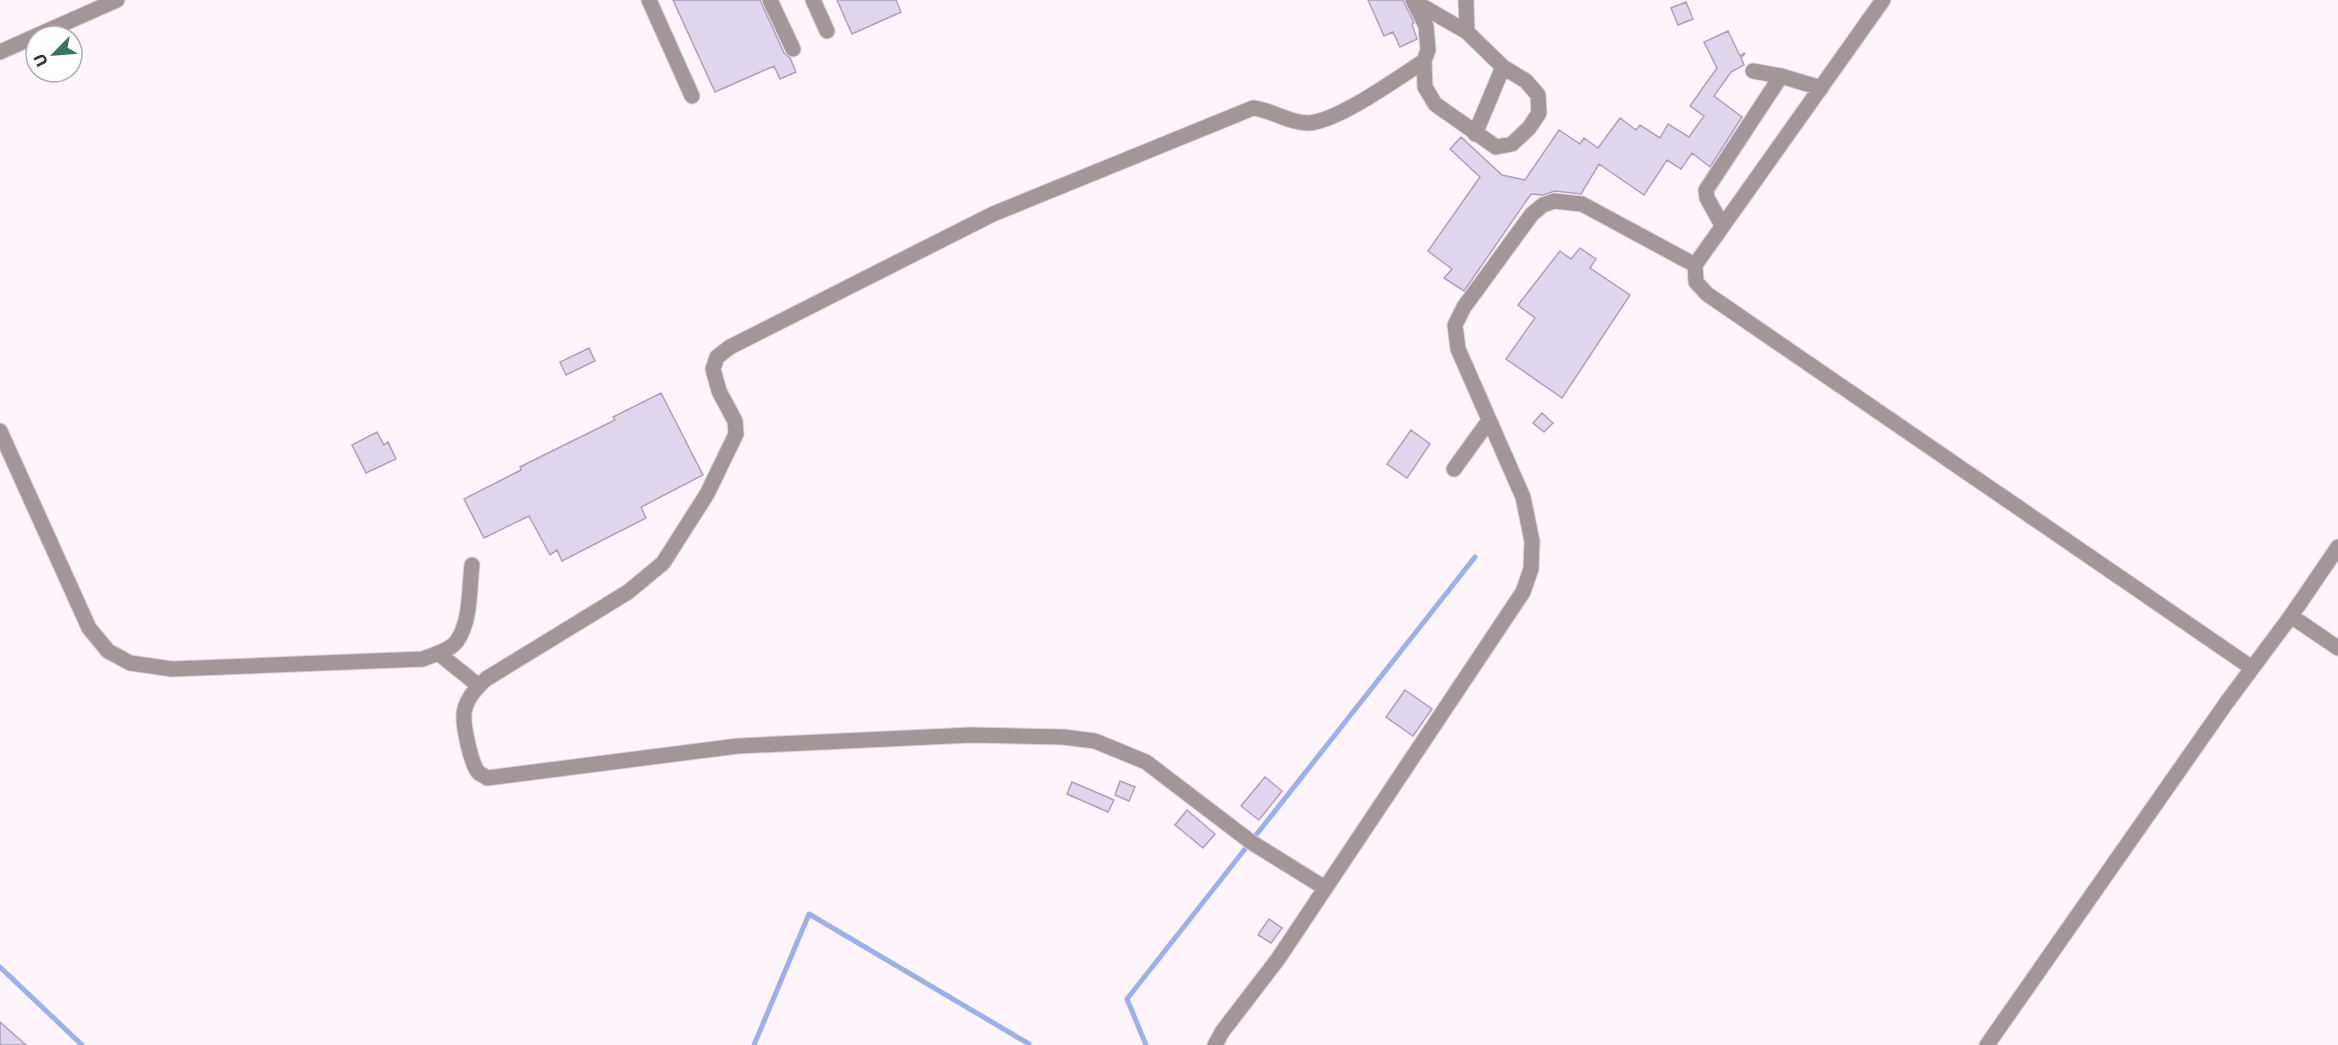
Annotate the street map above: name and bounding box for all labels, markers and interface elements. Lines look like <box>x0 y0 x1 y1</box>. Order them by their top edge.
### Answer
north arrow <box>24 24 84 84</box>
text: U <box>29 51 51 70</box>

